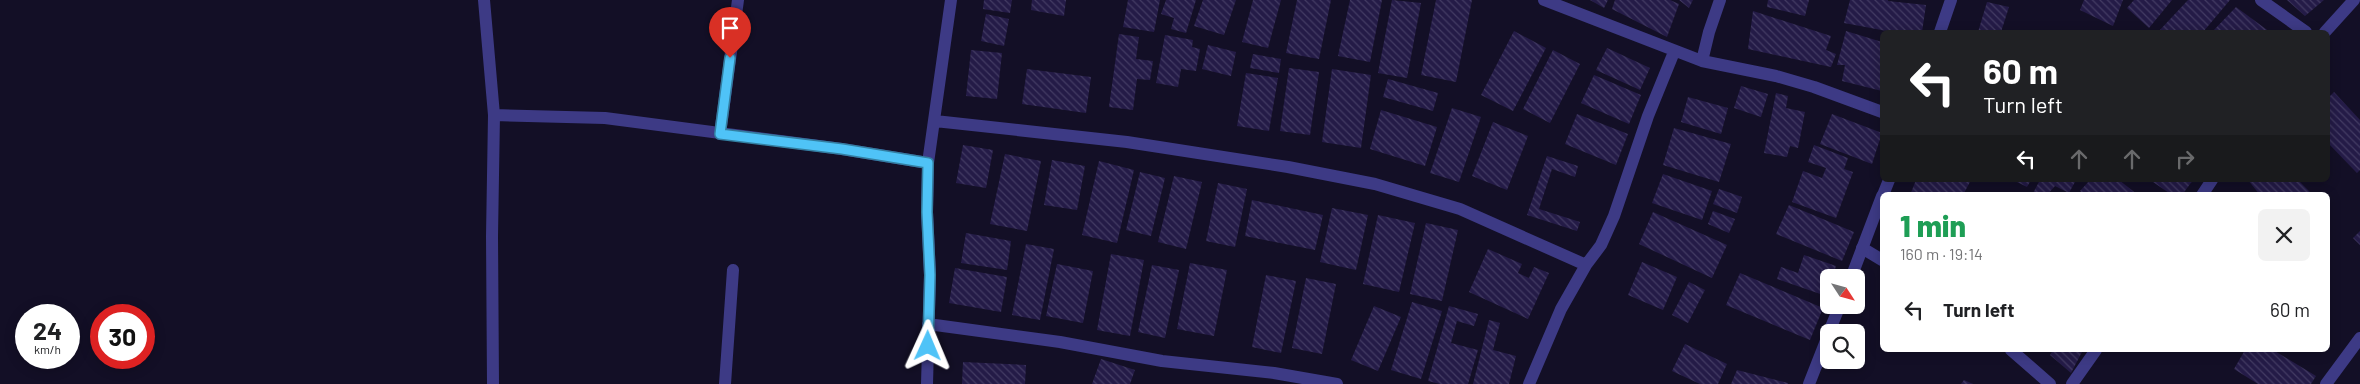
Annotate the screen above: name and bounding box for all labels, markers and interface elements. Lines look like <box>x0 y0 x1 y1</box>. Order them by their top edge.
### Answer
pin <box>709 7 751 58</box>
icon: arrive <box>716 14 744 42</box>
text: 60 m <box>1983 49 2058 91</box>
icon: left <box>1900 50 1965 115</box>
text: Turn left <box>1983 91 2063 117</box>
icon: left <box>2012 145 2040 173</box>
icon: ahead <box>2065 145 2093 173</box>
icon: ahead <box>2118 145 2146 173</box>
icon: right <box>2171 145 2199 173</box>
text: 1 min <box>1900 207 1966 243</box>
button: close <box>2258 209 2310 261</box>
text: 160 m · 19:14 <box>1900 244 1983 263</box>
north arrow <box>1820 269 1865 314</box>
map controls <box>1820 269 1865 369</box>
icon: left <box>1900 296 1928 324</box>
text: Turn left <box>1943 298 2014 321</box>
text: 60 m <box>2270 298 2310 321</box>
speed limit sign: 30 <box>90 304 155 369</box>
text: 24 <box>33 315 62 345</box>
position arrow <box>901 319 953 371</box>
button: search <box>1820 324 1865 369</box>
text: km/h <box>34 342 61 356</box>

